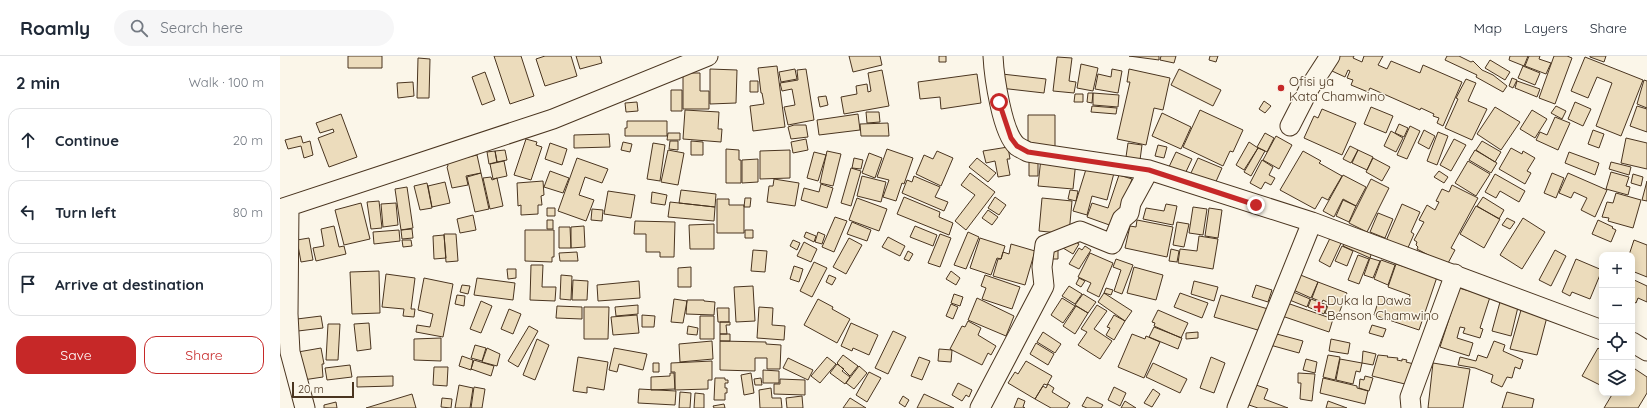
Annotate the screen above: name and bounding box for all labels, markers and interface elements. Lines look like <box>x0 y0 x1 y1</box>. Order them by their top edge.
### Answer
search box <box>114 10 394 46</box>
text: Roamly <box>20 16 90 40</box>
icon: search <box>128 17 150 39</box>
text: Search here <box>160 18 243 37</box>
text: Map <box>1473 19 1502 37</box>
text: Layers <box>1524 19 1568 37</box>
text: Share <box>1590 19 1627 37</box>
text: 2 min <box>16 72 60 93</box>
place label: Ofisi ya Kata Chamwino <box>1289 73 1385 104</box>
text: Walk · 100 m <box>188 74 264 90</box>
marker: Ofisi ya Kata Chamwino <box>1276 83 1286 93</box>
route start <box>990 93 1008 111</box>
icon: ahead <box>17 129 39 151</box>
text: Continue <box>55 131 119 150</box>
text: 20 m <box>233 132 263 148</box>
route end <box>1247 196 1265 214</box>
icon: left <box>17 201 39 223</box>
text: Turn left <box>55 203 117 222</box>
text: 80 m <box>233 204 263 220</box>
map controls <box>1599 252 1635 396</box>
button: + <box>1599 252 1635 288</box>
icon: arrive <box>17 273 39 295</box>
text: Arrive at destination <box>55 275 204 294</box>
button: − <box>1599 288 1635 324</box>
place label: Duka la Dawa Benson Chamwino <box>1327 292 1439 323</box>
marker: Duka la Dawa Benson Chamwino <box>1314 302 1324 312</box>
button: locate <box>1599 324 1635 360</box>
button: Save <box>16 336 136 374</box>
button: Share <box>144 336 264 374</box>
button: layers <box>1599 360 1635 396</box>
scale bar <box>292 380 354 399</box>
text: 20 m <box>298 382 324 396</box>

